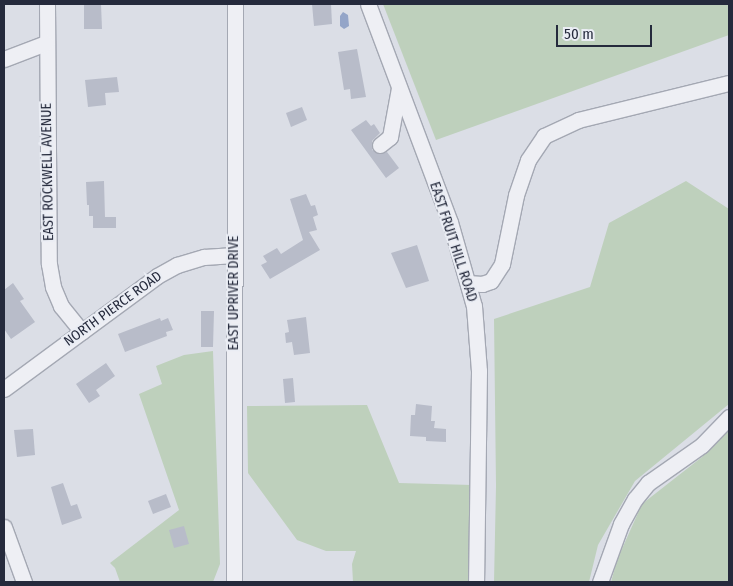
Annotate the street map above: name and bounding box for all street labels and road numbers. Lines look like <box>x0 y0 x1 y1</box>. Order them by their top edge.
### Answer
street label: EAST ROCKWELL AVENUE <box>38 103 58 241</box>
street label: EAST FRUIT HILL ROAD <box>426 180 480 304</box>
street label: EAST UPRIVER DRIVE <box>226 236 242 350</box>
street label: NORTH PIERCE ROAD <box>61 268 165 350</box>

